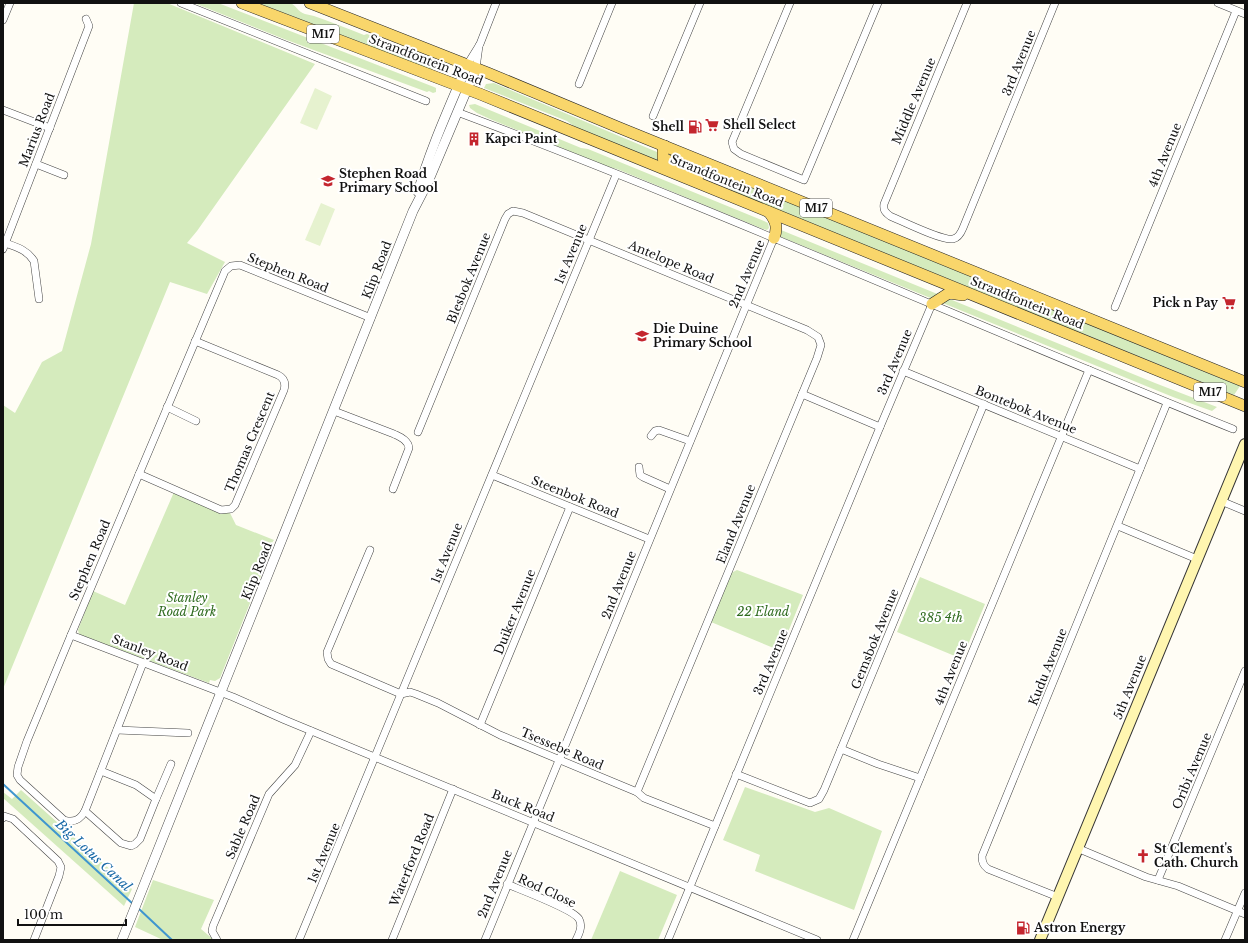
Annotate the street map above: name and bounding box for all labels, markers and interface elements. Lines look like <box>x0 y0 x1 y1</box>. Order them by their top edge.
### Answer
road number: M17 <box>307 25 339 43</box>
street label: 3rd Avenue <box>999 28 1039 98</box>
street label: Strandfontein Road <box>367 31 485 88</box>
street label: Middle Avenue <box>889 55 939 146</box>
street label: Marius Road <box>15 91 58 169</box>
supermarket icon: Shell Select <box>704 117 720 133</box>
place label: Shell Select <box>723 117 796 132</box>
place label: Shell <box>652 119 685 134</box>
fuel station icon: Shell <box>687 119 703 135</box>
street label: 4th Avenue <box>1145 120 1184 189</box>
building icon: Kapci Paint <box>466 131 482 147</box>
place label: Kapci Paint <box>485 131 558 146</box>
street label: Strandfontein Road <box>668 151 786 210</box>
place label: Stephen Road Primary School <box>339 166 439 195</box>
school or university icon: Stephen Road Primary School <box>320 173 336 189</box>
road number: M17 <box>800 199 832 217</box>
street label: 1st Avenue <box>551 221 590 286</box>
street label: Blesbok Avenue <box>443 230 494 326</box>
street label: Antelope Road <box>625 236 716 286</box>
street label: 2nd Avenue <box>725 237 768 310</box>
street label: Klip Road <box>359 239 394 301</box>
street label: Stephen Road <box>245 249 331 296</box>
street label: Strandfontein Road <box>968 273 1086 332</box>
place label: Pick n Pay <box>1153 295 1218 310</box>
supermarket icon: Pick n Pay <box>1221 295 1237 311</box>
place label: Die Duine Primary School <box>653 321 753 350</box>
street label: 3rd Avenue <box>874 327 915 397</box>
school or university icon: Die Duine Primary School <box>634 328 650 344</box>
street label: Bontebok Avenue <box>973 382 1079 437</box>
road number: M17 <box>1194 383 1226 401</box>
street label: Thomas Crescent <box>222 389 278 494</box>
street label: Steenbok Road <box>529 472 621 521</box>
street label: Eland Avenue <box>713 482 758 566</box>
street label: Stephen Road <box>66 517 113 602</box>
street label: 1st Avenue <box>428 520 466 585</box>
street label: Klip Road <box>238 540 275 602</box>
street label: 2nd Avenue <box>598 548 639 621</box>
street label: Duiker Avenue <box>491 567 539 657</box>
street label: Gemsbok Avenue <box>847 586 902 691</box>
park label: Stanley Road Park <box>157 590 216 619</box>
park label: 22 Eland <box>737 604 790 619</box>
park label: 385 4th <box>919 610 963 625</box>
street label: Kudu Avenue <box>1025 626 1070 708</box>
street label: 3rd Avenue <box>750 627 791 697</box>
street label: Stanley Road <box>110 631 190 674</box>
street label: 4th Avenue <box>931 638 970 707</box>
street label: 5th Avenue <box>1110 652 1149 721</box>
street label: Tsessebe Road <box>518 724 606 773</box>
street label: Oribi Avenue <box>1169 730 1214 811</box>
street label: Buck Road <box>490 786 557 825</box>
street label: Sable Road <box>222 792 263 861</box>
street label: Waterford Road <box>386 811 437 909</box>
water label: Big Lotus Canal <box>51 815 136 896</box>
street label: 1st Avenue <box>304 820 343 885</box>
place label: St Clement's Cath. Church <box>1154 841 1239 870</box>
street label: 2nd Avenue <box>474 847 515 920</box>
church icon: St Clement's Cath. Church <box>1135 848 1151 864</box>
street label: Rod Close <box>516 871 579 911</box>
scale bar <box>18 901 126 927</box>
text: 100 m <box>24 907 63 922</box>
fuel station icon: Astron Energy <box>1015 920 1031 936</box>
place label: Astron Energy <box>1033 920 1126 935</box>

